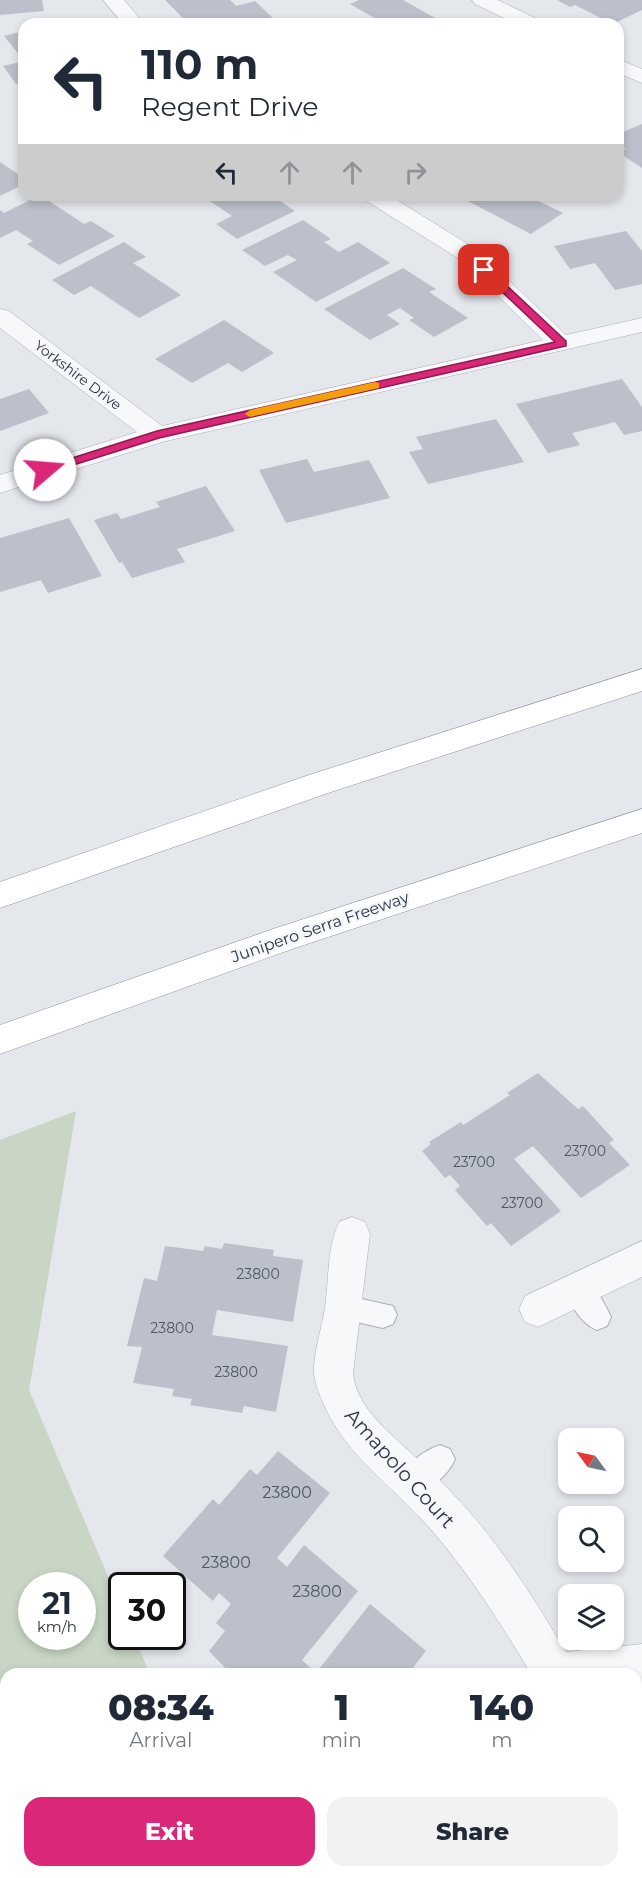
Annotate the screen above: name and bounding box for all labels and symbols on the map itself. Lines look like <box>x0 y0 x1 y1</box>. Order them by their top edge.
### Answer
pin <box>458 244 509 295</box>
street label: Yorkshire Drive <box>31 336 125 414</box>
position arrow <box>13 438 77 502</box>
street label: Junipero Serra Freeway <box>228 887 412 967</box>
house number: 23700 <box>564 1142 606 1160</box>
house number: 23700 <box>453 1153 495 1171</box>
house number: 23700 <box>501 1194 543 1212</box>
house number: 23800 <box>236 1265 280 1283</box>
house number: 23800 <box>150 1319 194 1337</box>
house number: 23800 <box>214 1363 258 1381</box>
street label: Amapolo Court <box>340 1403 460 1533</box>
north arrow <box>558 1428 624 1494</box>
house number: 23800 <box>262 1483 312 1502</box>
house number: 23800 <box>201 1553 251 1572</box>
speed limit sign: 30 <box>108 1572 186 1650</box>
house number: 23800 <box>292 1582 342 1601</box>

